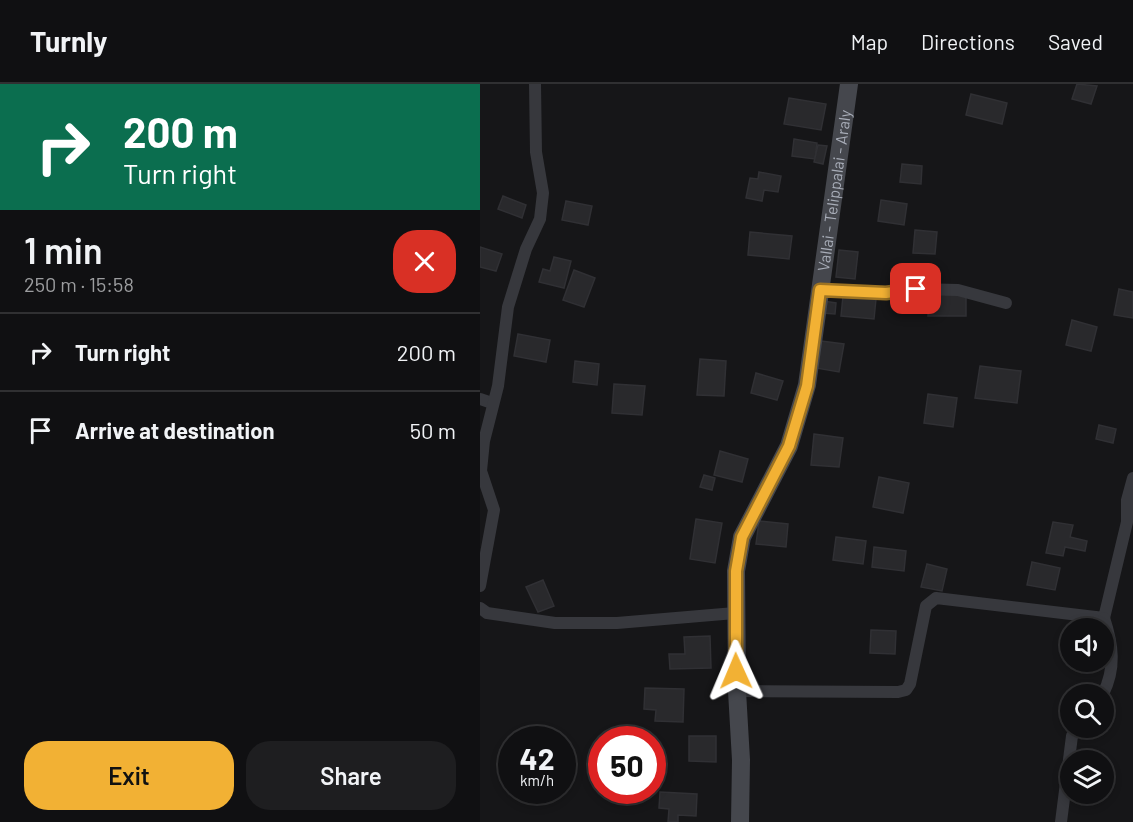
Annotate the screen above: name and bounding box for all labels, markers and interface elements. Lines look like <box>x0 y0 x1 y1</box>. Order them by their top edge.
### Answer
text: Turnly <box>30 24 107 58</box>
text: Map <box>851 29 888 54</box>
text: Directions <box>921 29 1015 54</box>
text: Saved <box>1048 29 1103 54</box>
text: 200 m <box>123 106 238 156</box>
icon: right <box>24 108 102 186</box>
street label: Vallai - Telippalai - Araly <box>813 108 854 272</box>
text: Turn right <box>123 157 237 189</box>
text: 1 min <box>24 228 103 271</box>
button: close <box>393 230 456 293</box>
pin <box>890 263 941 314</box>
text: 250 m · 15:58 <box>24 272 134 296</box>
icon: arrive <box>899 272 932 305</box>
icon: right <box>24 336 57 369</box>
text: Turn right <box>75 339 170 365</box>
text: 200 m <box>397 339 456 365</box>
icon: arrive <box>24 414 57 447</box>
text: Arrive at destination <box>75 417 274 443</box>
text: 50 m <box>410 417 456 443</box>
map controls <box>1060 618 1114 804</box>
button: sound <box>1060 618 1114 672</box>
position arrow <box>704 639 768 703</box>
button: search <box>1060 684 1114 738</box>
speed limit sign: 50 <box>588 726 666 804</box>
text: 42 <box>520 740 554 776</box>
button: Exit <box>24 741 234 810</box>
button: Share <box>246 741 456 810</box>
button: layers <box>1060 750 1114 804</box>
text: km/h <box>520 771 554 789</box>

